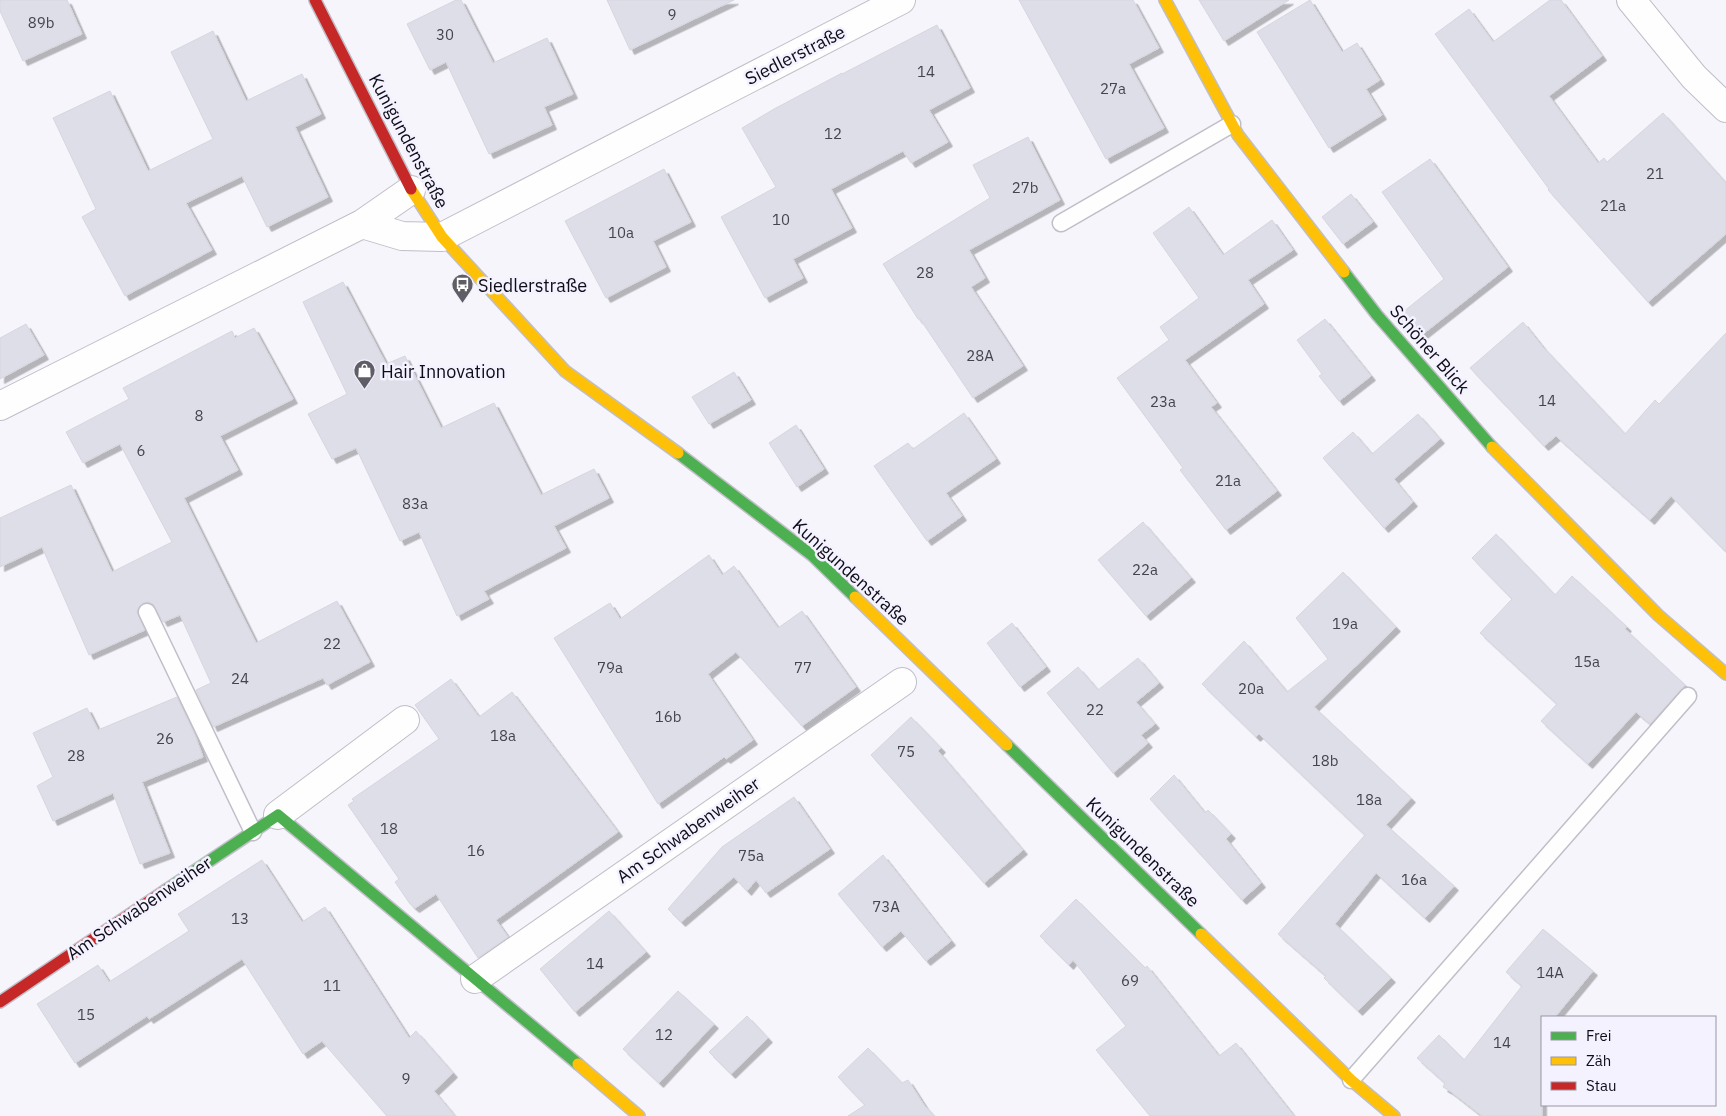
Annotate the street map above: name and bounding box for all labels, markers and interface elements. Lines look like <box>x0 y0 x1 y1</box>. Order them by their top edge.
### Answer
house number: 9 <box>667 5 677 24</box>
house number: 89b <box>28 13 54 32</box>
street label: Siedlerstraße <box>741 20 849 90</box>
house number: 30 <box>436 25 454 44</box>
house number: 14 <box>917 62 935 81</box>
street label: Kunigundenstraße <box>364 70 454 212</box>
house number: 27a <box>1100 79 1126 98</box>
house number: 12 <box>824 124 842 143</box>
house number: 21 <box>1646 164 1664 183</box>
house number: 27b <box>1012 178 1038 197</box>
house number: 21a <box>1600 196 1626 215</box>
house number: 10 <box>772 210 790 229</box>
house number: 10a <box>608 223 634 242</box>
house number: 28 <box>916 263 934 282</box>
bus stop icon: Siedlerstraße <box>450 273 474 304</box>
place label: Siedlerstraße <box>478 274 587 297</box>
street label: Schöner Blick <box>1385 300 1475 399</box>
house number: 28A <box>966 346 994 365</box>
shop icon: Hair Innovation <box>353 359 377 390</box>
place label: Hair Innovation <box>381 360 506 383</box>
house number: 14 <box>1538 391 1556 410</box>
house number: 23a <box>1150 392 1176 411</box>
house number: 8 <box>194 406 204 425</box>
house number: 6 <box>136 441 146 460</box>
house number: 21a <box>1215 471 1241 490</box>
house number: 83a <box>402 494 428 513</box>
street label: Kunigundenstraße <box>788 514 914 631</box>
house number: 22a <box>1132 560 1158 579</box>
house number: 19a <box>1332 614 1358 633</box>
house number: 22 <box>323 634 341 653</box>
house number: 15a <box>1574 652 1600 671</box>
house number: 79a <box>597 658 623 677</box>
house number: 77 <box>794 658 812 677</box>
house number: 24 <box>231 669 249 688</box>
house number: 20a <box>1238 679 1264 698</box>
house number: 22 <box>1086 700 1104 719</box>
house number: 16b <box>655 707 681 726</box>
house number: 18a <box>490 726 516 745</box>
house number: 26 <box>156 729 174 748</box>
house number: 75 <box>897 742 915 761</box>
house number: 28 <box>67 746 85 765</box>
house number: 18b <box>1312 751 1338 770</box>
street label: Am Schwabenweiher <box>612 772 764 888</box>
house number: 18a <box>1356 790 1382 809</box>
street label: Kunigundenstraße <box>1081 792 1205 912</box>
house number: 18 <box>380 819 398 838</box>
house number: 16 <box>467 841 485 860</box>
house number: 75a <box>738 846 764 865</box>
street label: Am Schwabenweiher <box>62 851 216 965</box>
house number: 16a <box>1401 870 1427 889</box>
house number: 73A <box>872 897 900 916</box>
house number: 13 <box>231 909 249 928</box>
house number: 14 <box>586 954 604 973</box>
house number: 14A <box>1536 963 1564 982</box>
house number: 69 <box>1121 971 1139 990</box>
house number: 11 <box>323 976 341 995</box>
house number: 15 <box>77 1005 95 1024</box>
legend <box>1541 1016 1716 1106</box>
house number: 12 <box>655 1025 673 1044</box>
text: Frei <box>1586 1026 1612 1045</box>
house number: 14 <box>1493 1033 1511 1052</box>
text: Zäh <box>1586 1051 1611 1070</box>
house number: 9 <box>401 1069 411 1088</box>
text: Stau <box>1586 1076 1617 1095</box>

